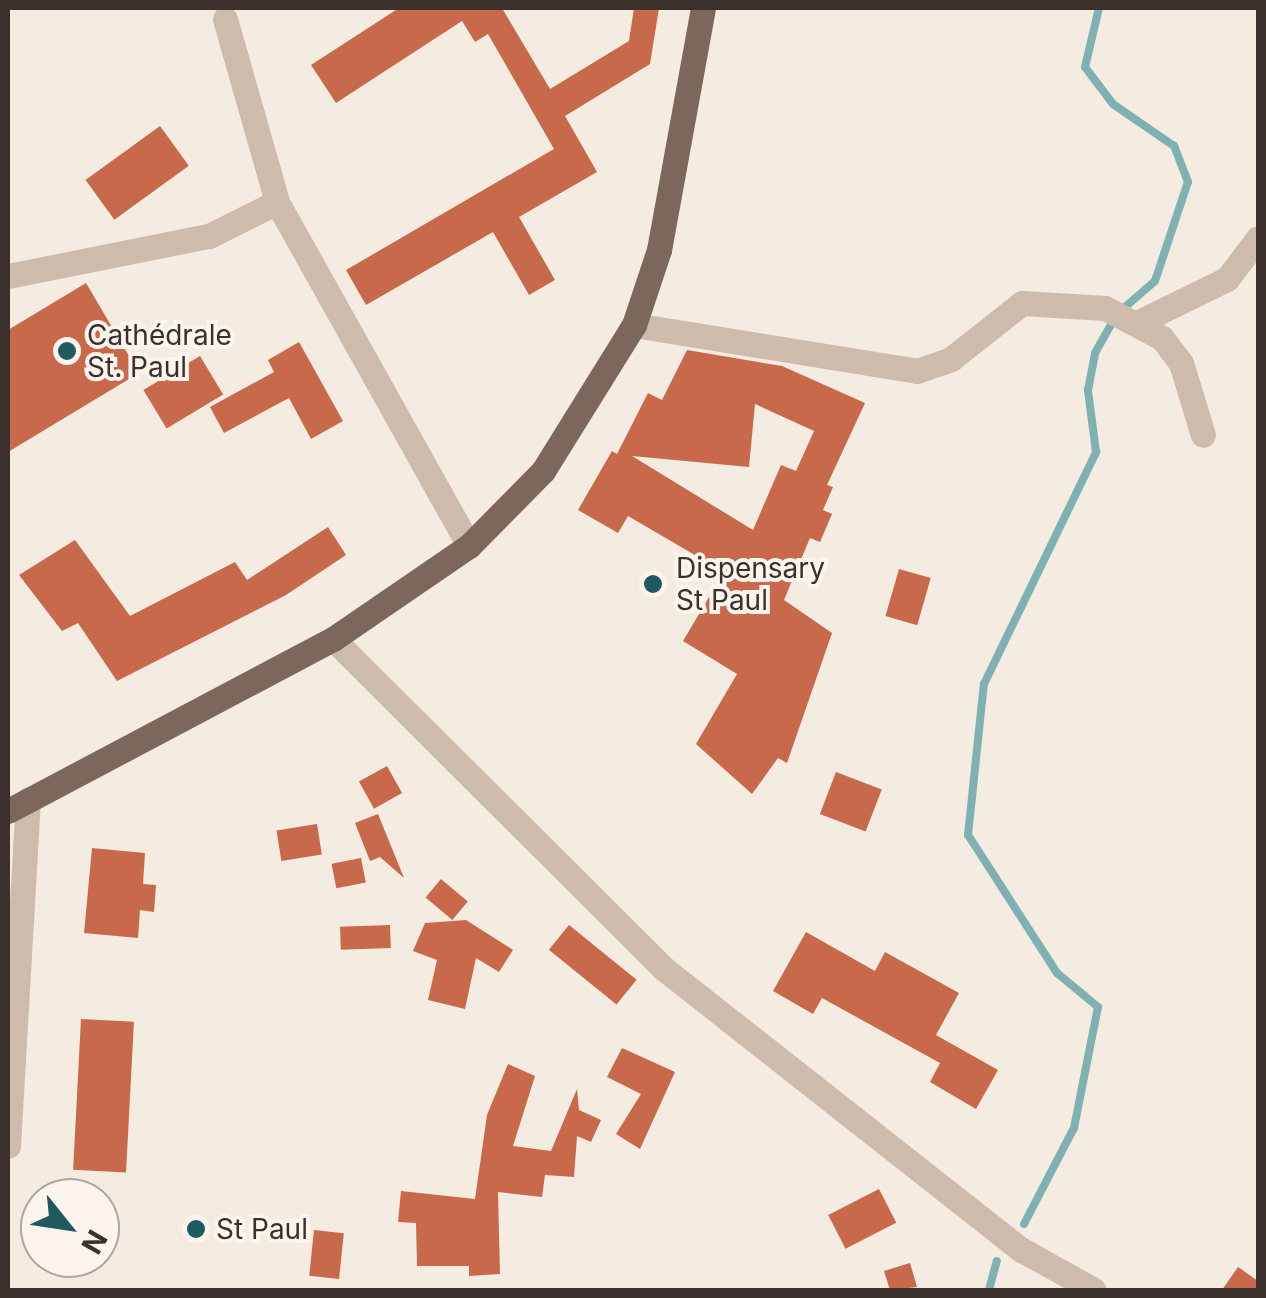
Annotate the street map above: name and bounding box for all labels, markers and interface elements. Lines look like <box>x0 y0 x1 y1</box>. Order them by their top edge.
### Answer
place label: Cathédrale St. Paul <box>87 318 232 384</box>
marker: Cathédrale St. Paul <box>56 340 78 362</box>
place label: Dispensary St Paul <box>676 551 825 617</box>
marker: Dispensary St Paul <box>640 571 666 597</box>
north arrow <box>20 1178 120 1278</box>
place label: St Paul <box>216 1212 308 1246</box>
marker: St Paul <box>185 1218 207 1240</box>
text: N <box>74 1224 114 1260</box>

